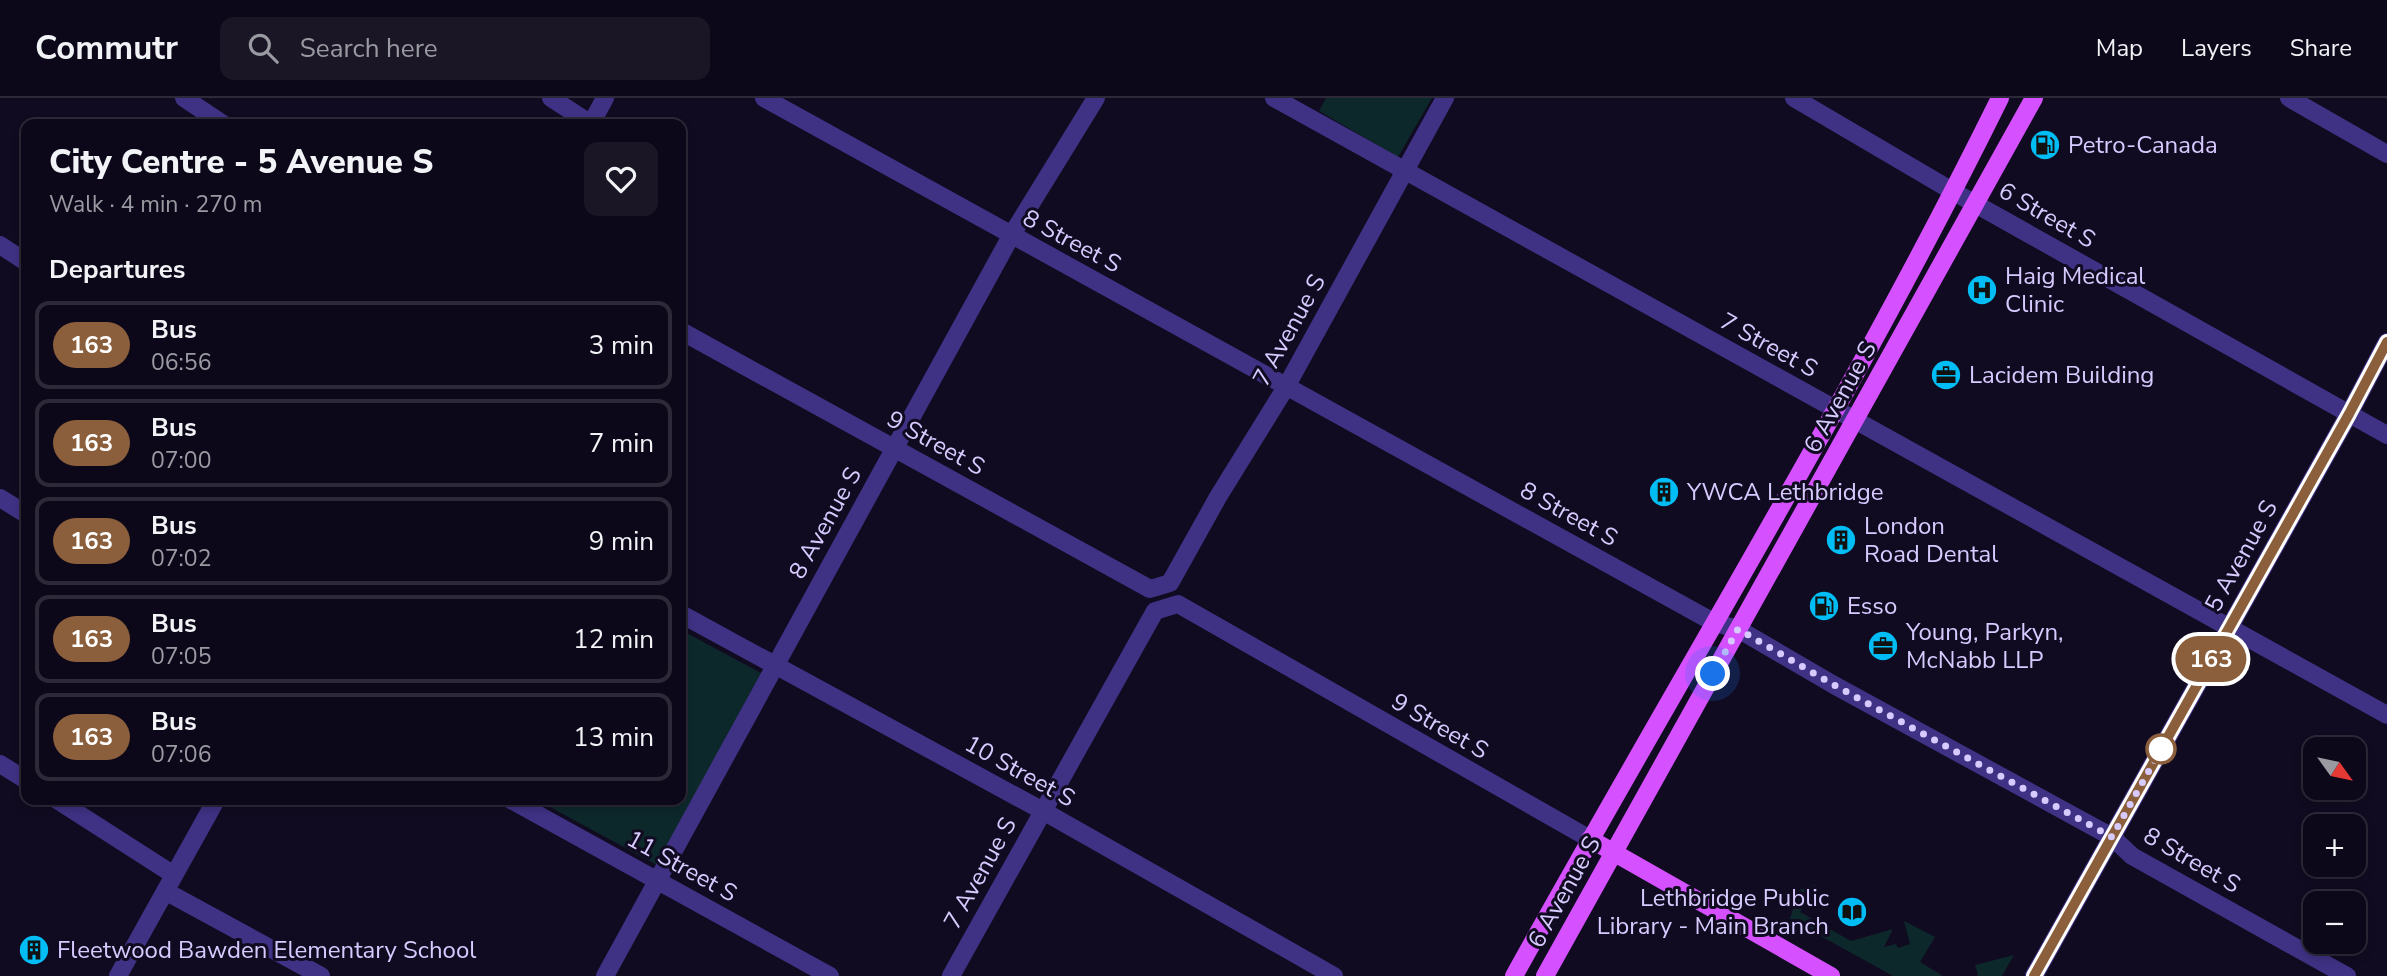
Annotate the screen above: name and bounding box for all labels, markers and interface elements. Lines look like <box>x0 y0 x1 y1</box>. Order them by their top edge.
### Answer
search box <box>220 17 710 80</box>
text: Commutr <box>35 26 178 71</box>
icon: search <box>244 29 282 67</box>
text: Search here <box>300 31 438 66</box>
text: Map <box>2096 32 2143 64</box>
text: Layers <box>2181 32 2252 64</box>
text: Share <box>2290 32 2352 64</box>
fuel station icon: Petro-Canada <box>2028 128 2062 162</box>
place label: Petro-Canada <box>2068 129 2218 161</box>
text: City Centre - 5 Avenue S <box>49 140 433 185</box>
button: heart <box>584 142 658 216</box>
street label: 6 Street S <box>1993 174 2101 256</box>
text: Walk · 4 min · 270 m <box>49 189 262 220</box>
street label: 8 Street S <box>1017 202 1127 280</box>
text: Departures <box>49 252 185 287</box>
place label: Haig Medical Clinic <box>2005 260 2145 320</box>
street label: 7 Avenue S <box>1245 268 1333 392</box>
hospital icon: Haig Medical Clinic <box>1965 273 1999 307</box>
street label: 7 Street S <box>1714 305 1824 385</box>
text: Bus <box>151 312 197 347</box>
text: 3 min <box>589 328 654 363</box>
text: 163 <box>70 329 113 361</box>
street label: 6 Avenue S <box>1796 335 1884 459</box>
text: 06:56 <box>151 347 211 378</box>
office icon: Lacidem Building <box>1929 358 1963 392</box>
place label: Lacidem Building <box>1969 359 2154 391</box>
street label: 9 Street S <box>881 403 991 483</box>
text: Bus <box>151 410 197 445</box>
text: 7 min <box>589 426 654 461</box>
text: 163 <box>70 427 113 459</box>
text: 07:00 <box>151 445 211 476</box>
street label: 8 Avenue S <box>781 461 869 585</box>
street label: 8 Street S <box>1514 474 1624 554</box>
building icon: YWCA Lethbridge <box>1647 475 1681 509</box>
place label: YWCA Lethbridge <box>1686 476 1884 508</box>
street label: 5 Avenue S <box>2197 494 2285 618</box>
text: Bus <box>151 508 197 543</box>
place label: London Road Dental <box>1864 510 1998 570</box>
building icon: London Road Dental <box>1824 523 1858 557</box>
text: 9 min <box>589 524 654 559</box>
text: 163 <box>70 525 113 557</box>
text: 07:02 <box>151 543 211 574</box>
fuel station icon: Esso <box>1807 589 1841 623</box>
place label: Esso <box>1847 590 1897 622</box>
text: Bus <box>151 606 197 641</box>
place label: Young, Parkyn, McNabb LLP <box>1905 616 2064 676</box>
text: 12 min <box>573 622 654 657</box>
text: 163 <box>70 623 113 655</box>
office icon: Young, Parkyn, McNabb LLP <box>1866 629 1900 663</box>
line badge: 163 <box>2171 636 2251 682</box>
text: 07:05 <box>151 641 211 672</box>
text: 163 <box>2189 643 2233 675</box>
your location <box>1695 656 1730 691</box>
street label: 9 Street S <box>1386 685 1494 767</box>
text: Bus <box>151 704 197 739</box>
text: 13 min <box>573 720 654 755</box>
text: 163 <box>70 721 113 753</box>
street label: 10 Street S <box>959 728 1081 814</box>
unlabelled marker <box>2146 734 2176 764</box>
north arrow <box>2303 737 2366 800</box>
map controls <box>2303 737 2366 954</box>
text: 07:06 <box>151 739 211 770</box>
street label: 7 Avenue S <box>936 811 1024 935</box>
button: + <box>2303 814 2366 877</box>
street label: 8 Street S <box>2138 819 2246 901</box>
street label: 11 Street S <box>621 823 743 909</box>
street label: 6 Avenue S <box>1520 830 1608 954</box>
place label: Lethbridge Public Library - Main Branch <box>1597 882 1829 942</box>
button: − <box>2303 891 2366 954</box>
library icon: Lethbridge Public Library - Main Branch <box>1835 895 1869 929</box>
building icon: Fleetwood Bawden Elementary School <box>17 933 51 967</box>
place label: Fleetwood Bawden Elementary School <box>57 934 476 966</box>

